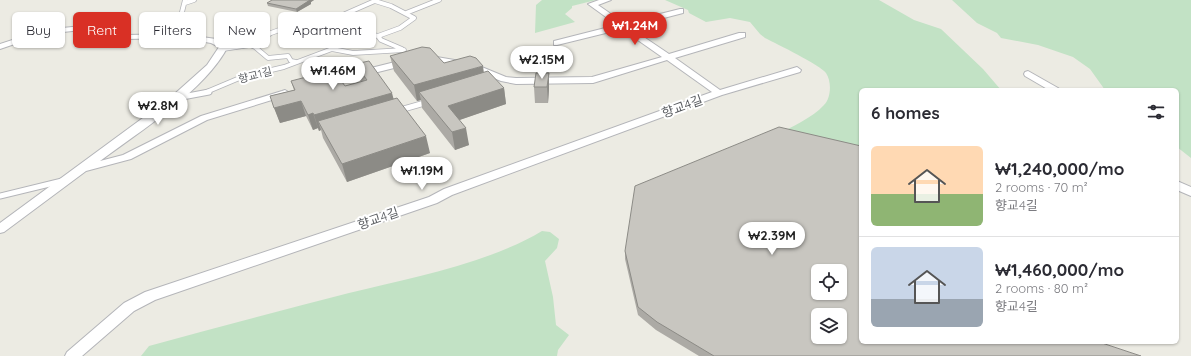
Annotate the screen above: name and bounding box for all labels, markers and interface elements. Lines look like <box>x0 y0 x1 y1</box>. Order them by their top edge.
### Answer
chip: Buy <box>12 12 65 48</box>
chip: Rent <box>73 12 131 48</box>
chip: Filters <box>139 12 206 48</box>
chip: New <box>214 12 270 48</box>
chip: Apartment <box>278 12 376 48</box>
pin: ₩1.24M <box>602 12 668 46</box>
text: ₩1.24M <box>612 17 658 33</box>
pin: ₩2.15M <box>509 46 575 80</box>
text: ₩2.15M <box>519 51 565 67</box>
pin: ₩1.46M <box>300 57 366 91</box>
text: ₩1.46M <box>310 62 356 78</box>
street label: 향교1길 <box>237 64 273 86</box>
street label: 향교4길 <box>659 91 705 121</box>
pin: ₩2.8M <box>130 92 186 126</box>
text: ₩2.8M <box>138 97 178 113</box>
icon: filters <box>1145 101 1167 123</box>
text: 6 homes <box>871 102 940 123</box>
pin: ₩1.19M <box>389 157 455 191</box>
text: ₩1,240,000/mo <box>995 158 1124 179</box>
text: ₩1.19M <box>401 162 444 178</box>
icon: home <box>903 162 951 210</box>
text: 2 rooms · 70 m² <box>995 179 1088 195</box>
text: 향교4길 <box>995 197 1038 213</box>
street label: 향교4길 <box>355 203 401 233</box>
pin: ₩2.39M <box>739 222 805 256</box>
text: ₩2.39M <box>748 227 796 243</box>
text: ₩1,460,000/mo <box>995 259 1124 280</box>
icon: home <box>903 263 951 311</box>
map controls <box>811 264 847 344</box>
button: locate <box>811 264 847 300</box>
text: 2 rooms · 80 m² <box>995 280 1088 296</box>
text: 향교4길 <box>995 298 1038 314</box>
button: layers <box>811 308 847 344</box>

